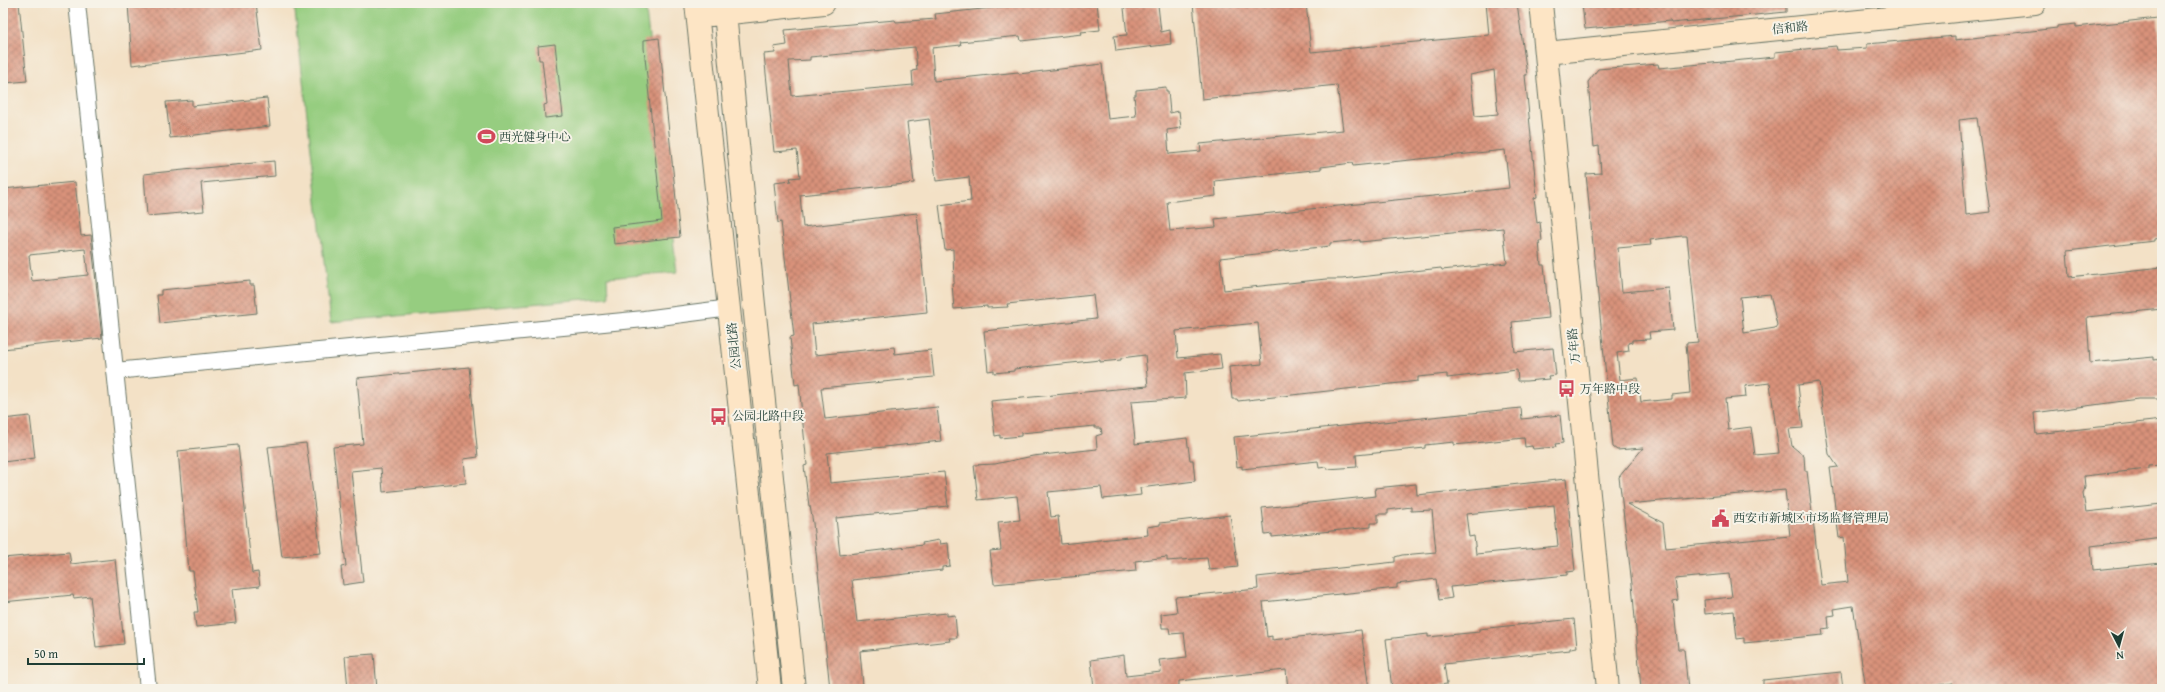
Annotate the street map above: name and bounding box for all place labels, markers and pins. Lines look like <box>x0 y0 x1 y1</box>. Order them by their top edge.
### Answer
sports icon: 西光健身中心 <box>476 127 496 147</box>
place label: 西光健身中心 <box>499 128 571 145</box>
bus stop icon: 万年路中段 <box>1557 379 1577 399</box>
place label: 万年路中段 <box>1580 380 1640 397</box>
bus stop icon: 公园北路中段 <box>709 406 729 426</box>
place label: 公园北路中段 <box>732 407 804 424</box>
public building icon: 西安市新城区市场监督管理局 <box>1710 508 1730 528</box>
place label: 西安市新城区市场监督管理局 <box>1733 509 1889 526</box>

